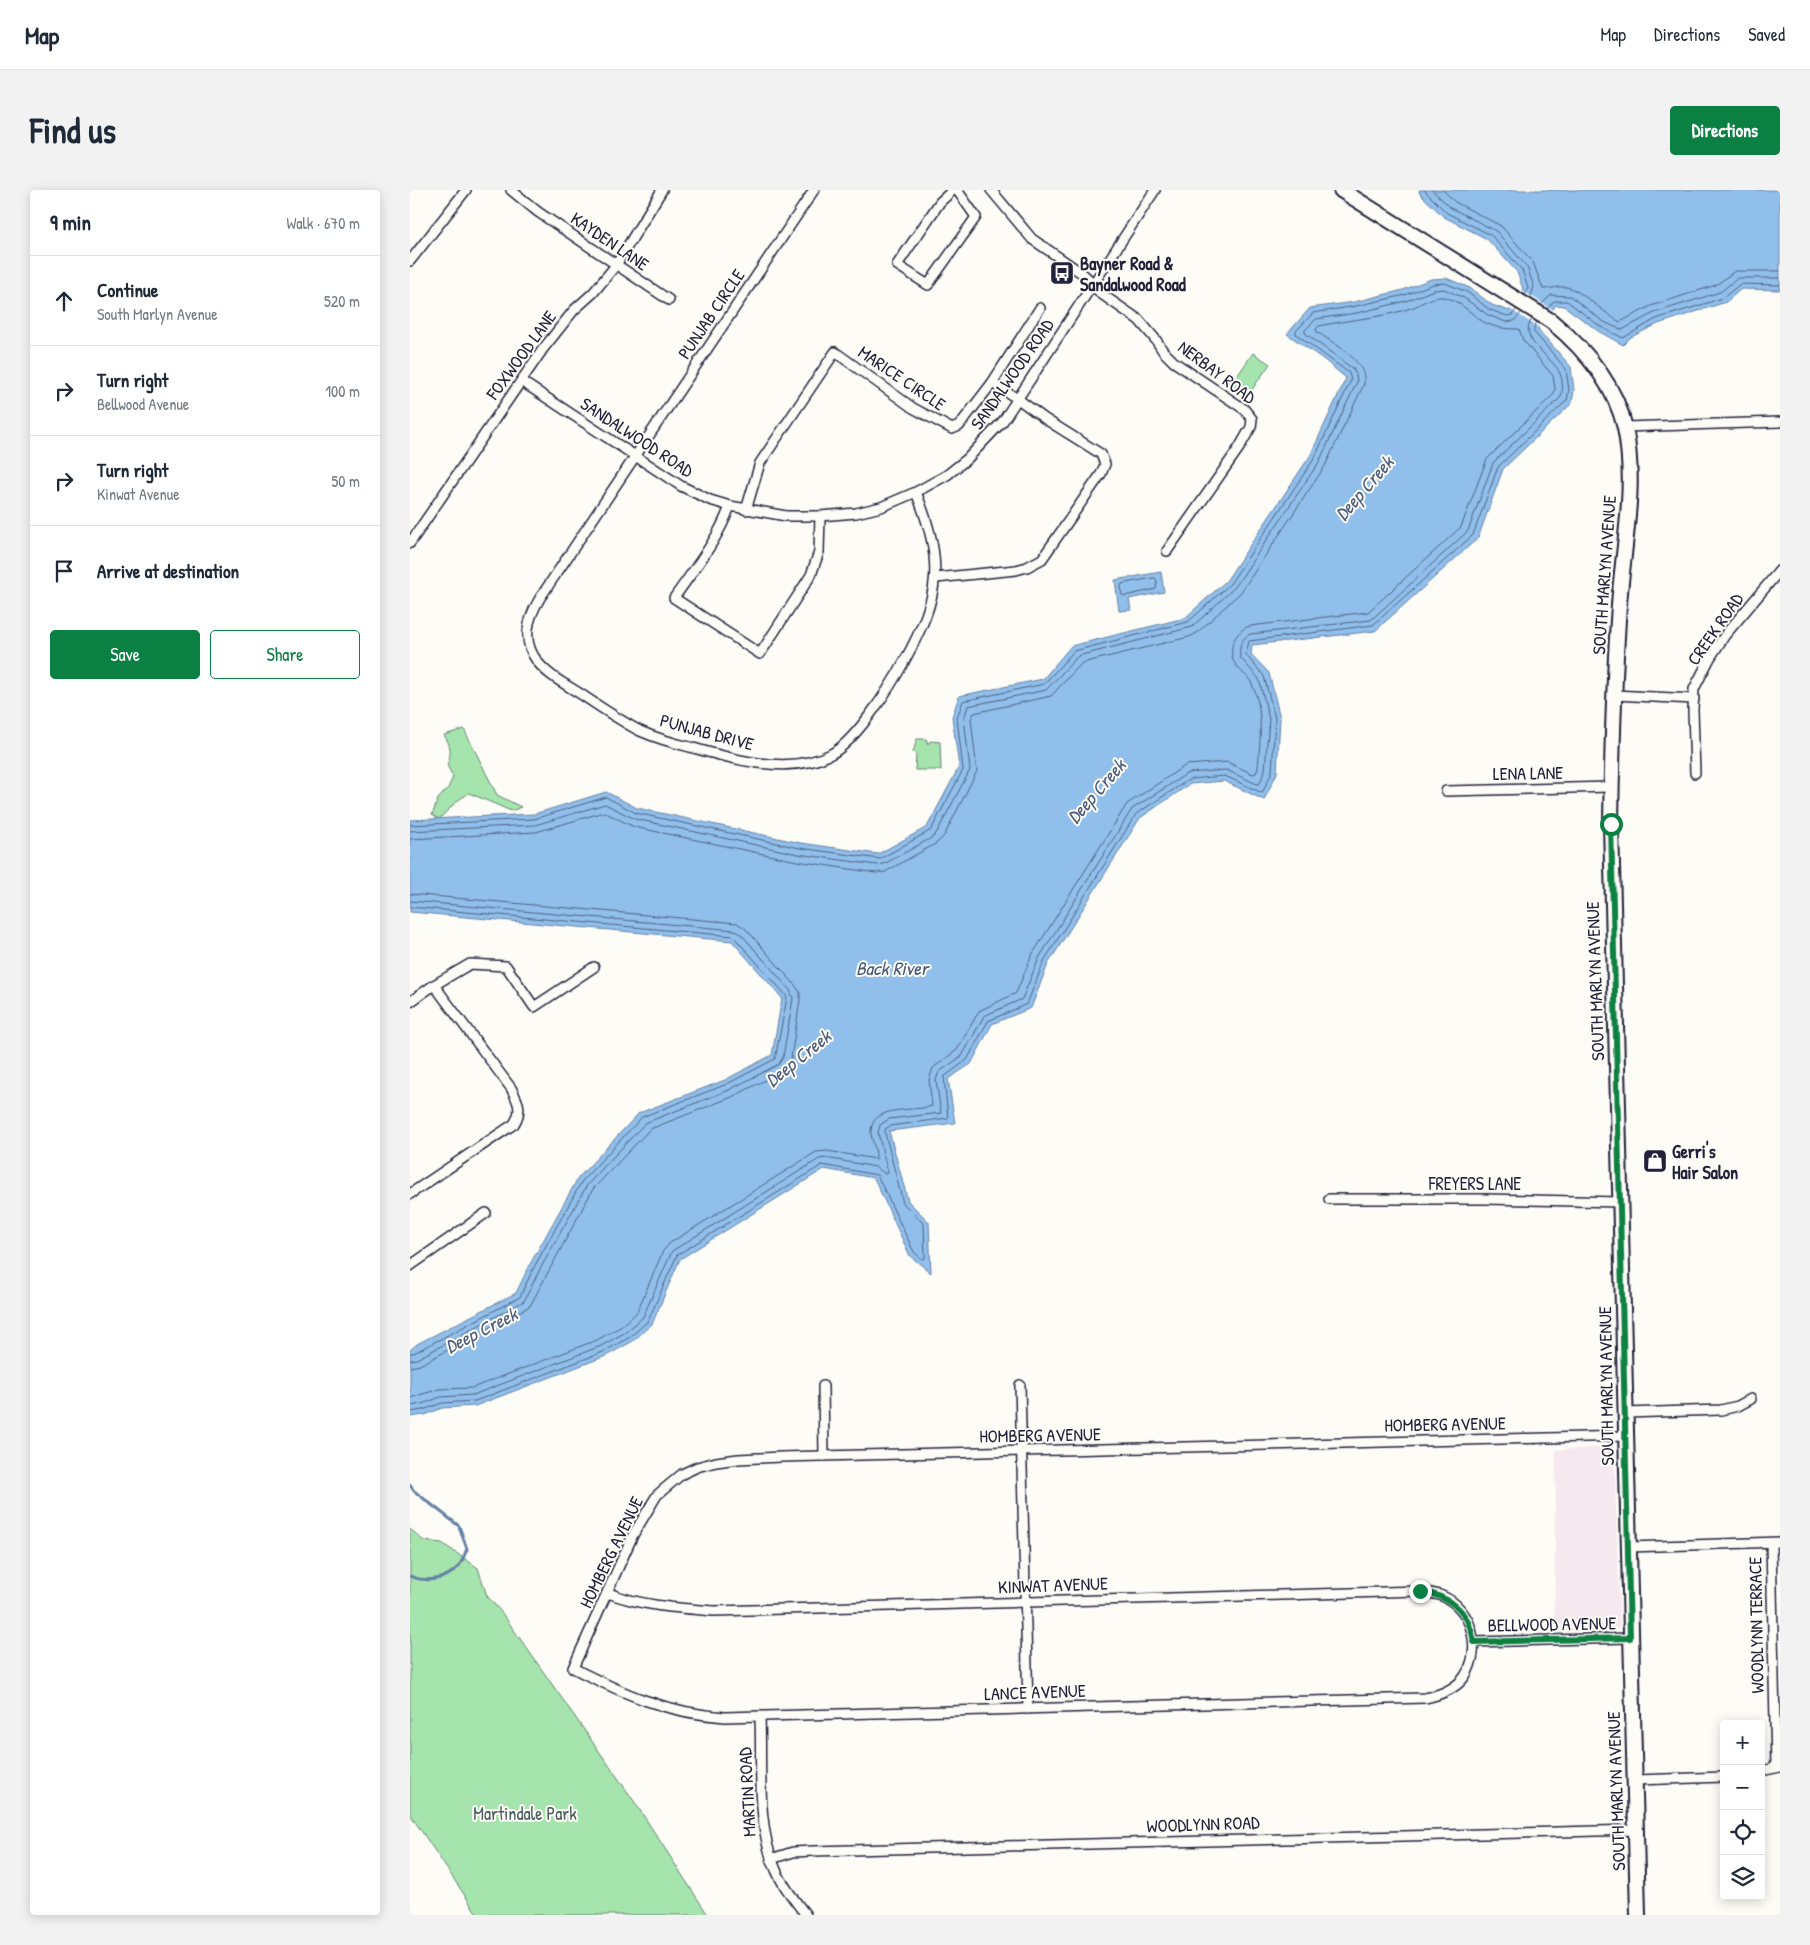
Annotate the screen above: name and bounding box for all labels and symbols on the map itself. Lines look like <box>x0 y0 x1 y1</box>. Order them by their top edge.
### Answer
street label: KAYDEN LANE <box>566 206 654 276</box>
place label: Bayner Road & Sandalwood Road <box>1080 251 1186 297</box>
bus stop icon: Bayner Road & Sandalwood Road <box>1049 260 1075 286</box>
street label: PUNJAB CIRCLE <box>672 264 750 364</box>
street label: FOXWOOD LANE <box>480 305 562 405</box>
street label: SANDALWOOD ROAD <box>964 313 1060 434</box>
street label: NERBAY ROAD <box>1173 335 1261 410</box>
street label: MARICE CIRCLE <box>853 339 951 417</box>
street label: SANDALWOOD ROAD <box>576 391 699 483</box>
water label: Deep Creek <box>1329 449 1401 526</box>
street label: SOUTH MARLYN AVENUE <box>1586 495 1622 655</box>
street label: CREEK ROAD <box>1681 587 1749 670</box>
street label: PUNJAB DRIVE <box>657 708 757 756</box>
water label: Deep Creek <box>1061 752 1133 829</box>
street label: LENA LANE <box>1493 760 1563 786</box>
route start <box>1600 813 1623 836</box>
street label: SOUTH MARLYN AVENUE <box>1580 901 1610 1061</box>
water label: Back River <box>856 955 931 981</box>
water label: Deep Creek <box>760 1022 838 1092</box>
place label: Gerri's Hair Salon <box>1672 1139 1738 1185</box>
shop icon: Gerri's Hair Salon <box>1642 1148 1668 1174</box>
street label: FREYERS LANE <box>1428 1171 1521 1196</box>
water label: Deep Creek <box>441 1300 523 1359</box>
street label: SOUTH MARLYN AVENUE <box>1592 1306 1620 1466</box>
street label: HOMBERG AVENUE <box>1384 1410 1506 1438</box>
street label: HOMBERG AVENUE <box>979 1421 1101 1449</box>
street label: HOMBERG AVENUE <box>573 1492 649 1612</box>
street label: WOODLYNN TERRACE <box>1742 1556 1770 1694</box>
street label: KINWAT AVENUE <box>998 1571 1108 1599</box>
route end <box>1409 1580 1432 1603</box>
street label: BELLWOOD AVENUE <box>1488 1610 1617 1638</box>
street label: LANCE AVENUE <box>984 1678 1086 1706</box>
street label: SOUTH MARLYN AVENUE <box>1601 1711 1631 1871</box>
street label: MARTIN ROAD <box>732 1746 762 1837</box>
park label: Martindale Park <box>473 1801 577 1826</box>
street label: WOODLYNN ROAD <box>1146 1810 1260 1838</box>

